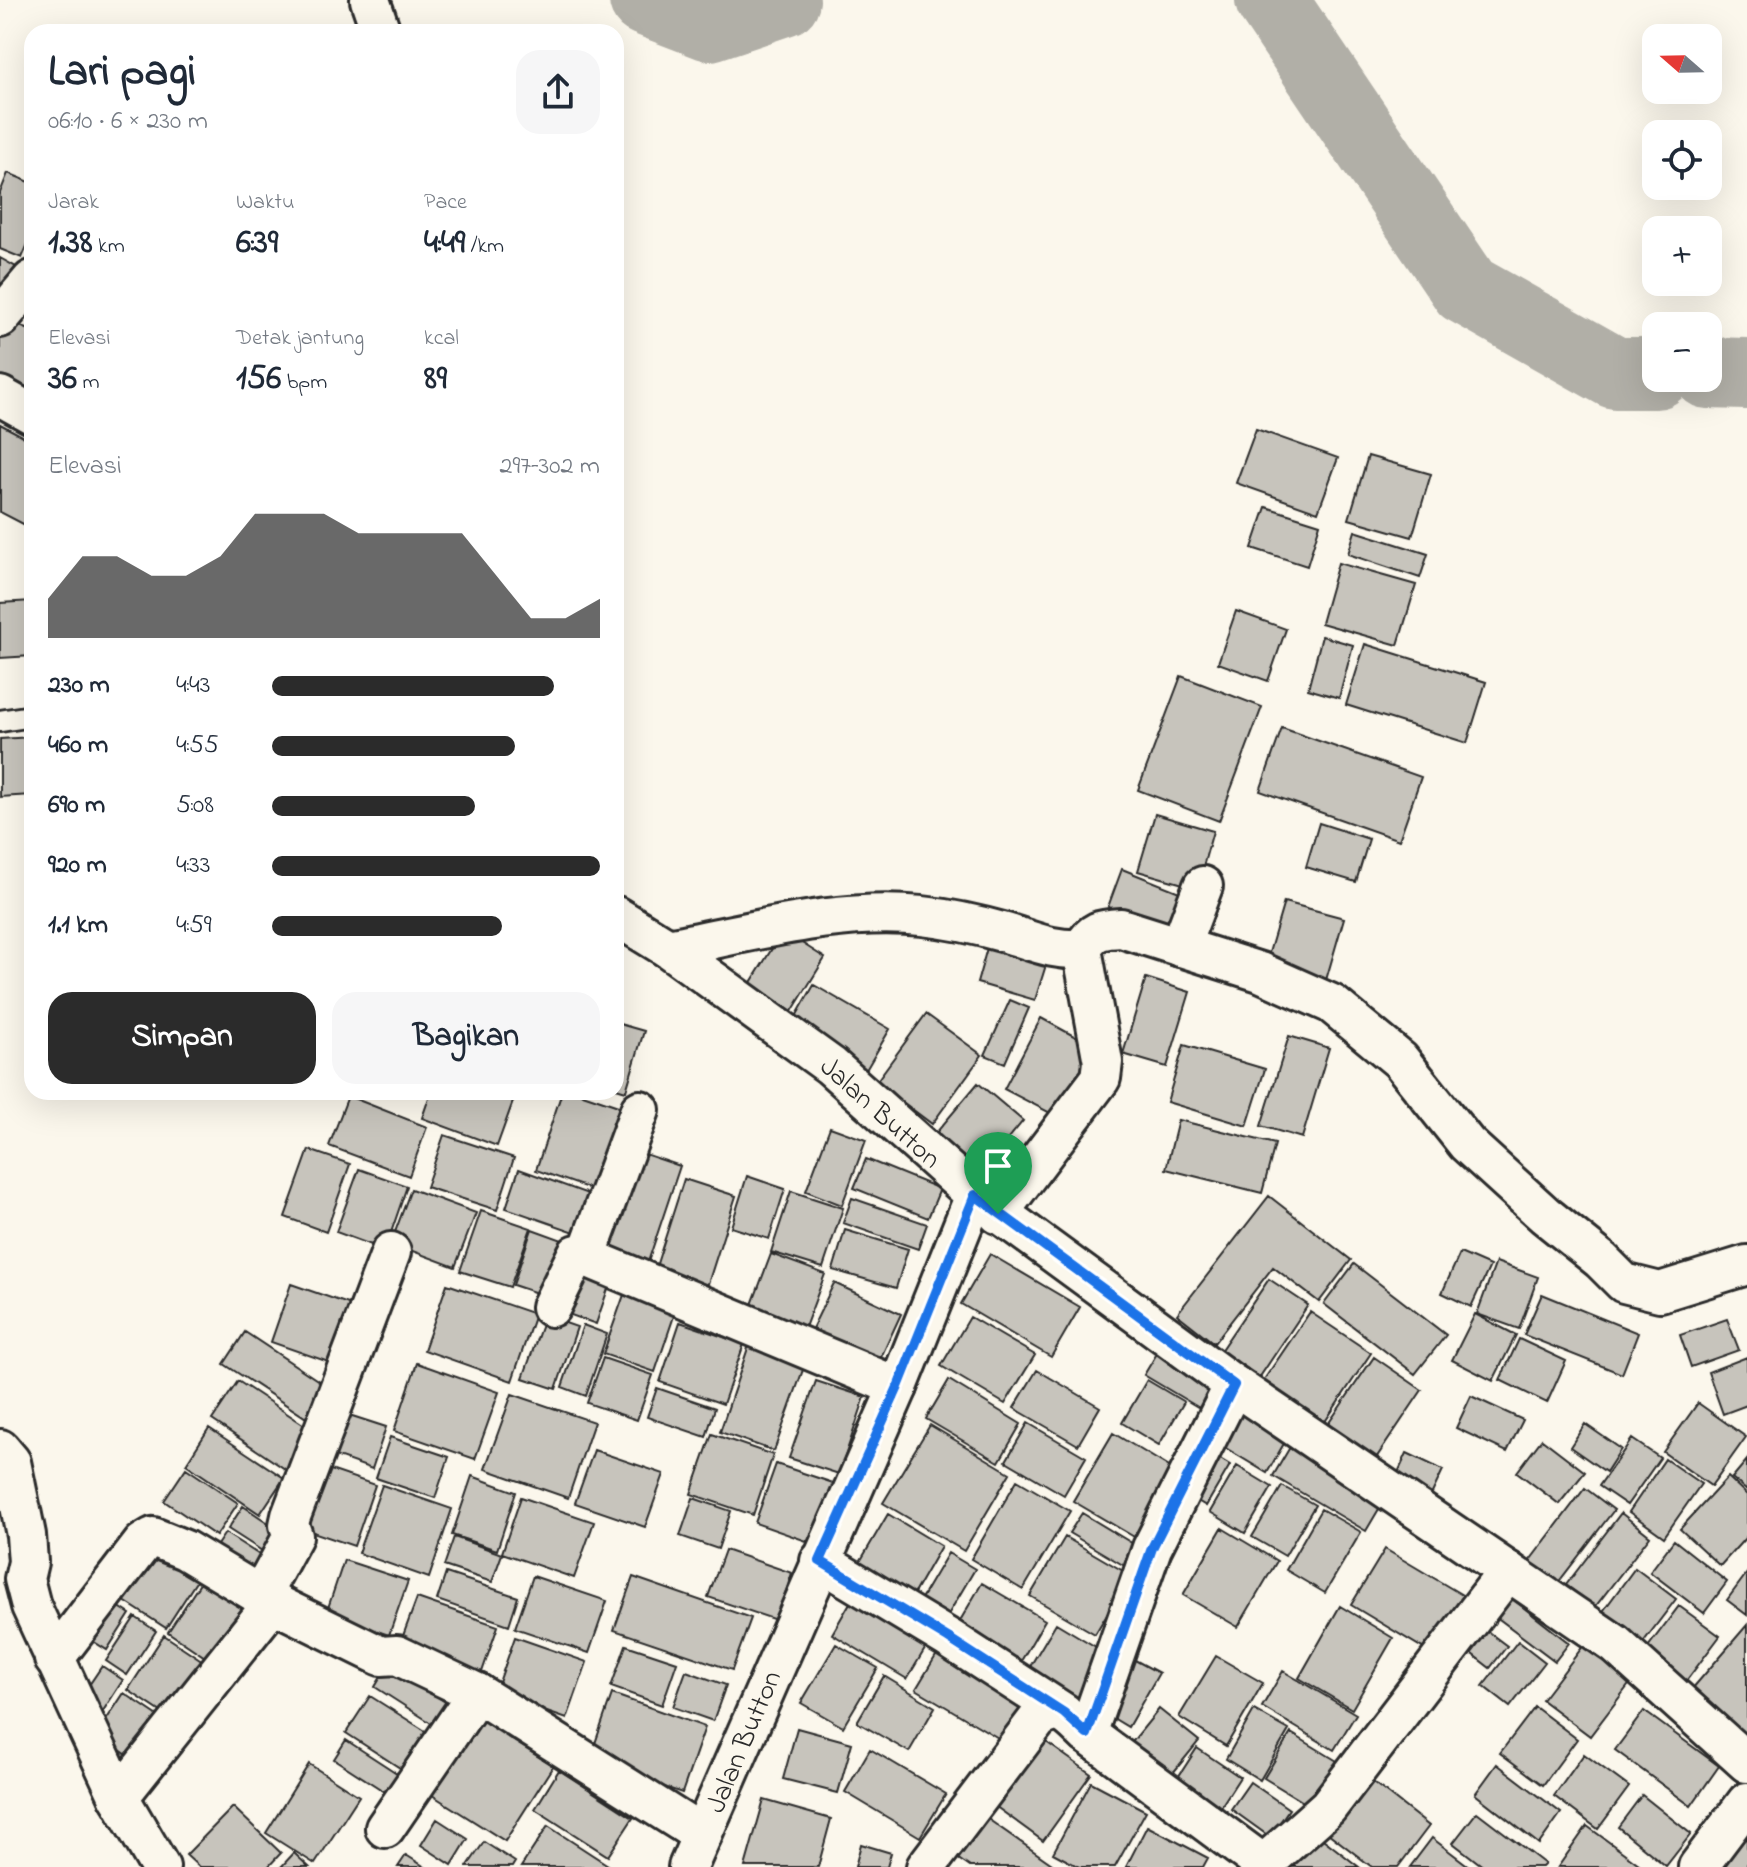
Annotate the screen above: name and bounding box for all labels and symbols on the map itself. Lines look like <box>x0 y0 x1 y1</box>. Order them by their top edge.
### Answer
north arrow <box>1642 24 1722 104</box>
street label: Jalan Button <box>810 1048 949 1180</box>
pin <box>964 1132 1032 1214</box>
street label: Jalan Button <box>697 1665 794 1820</box>

